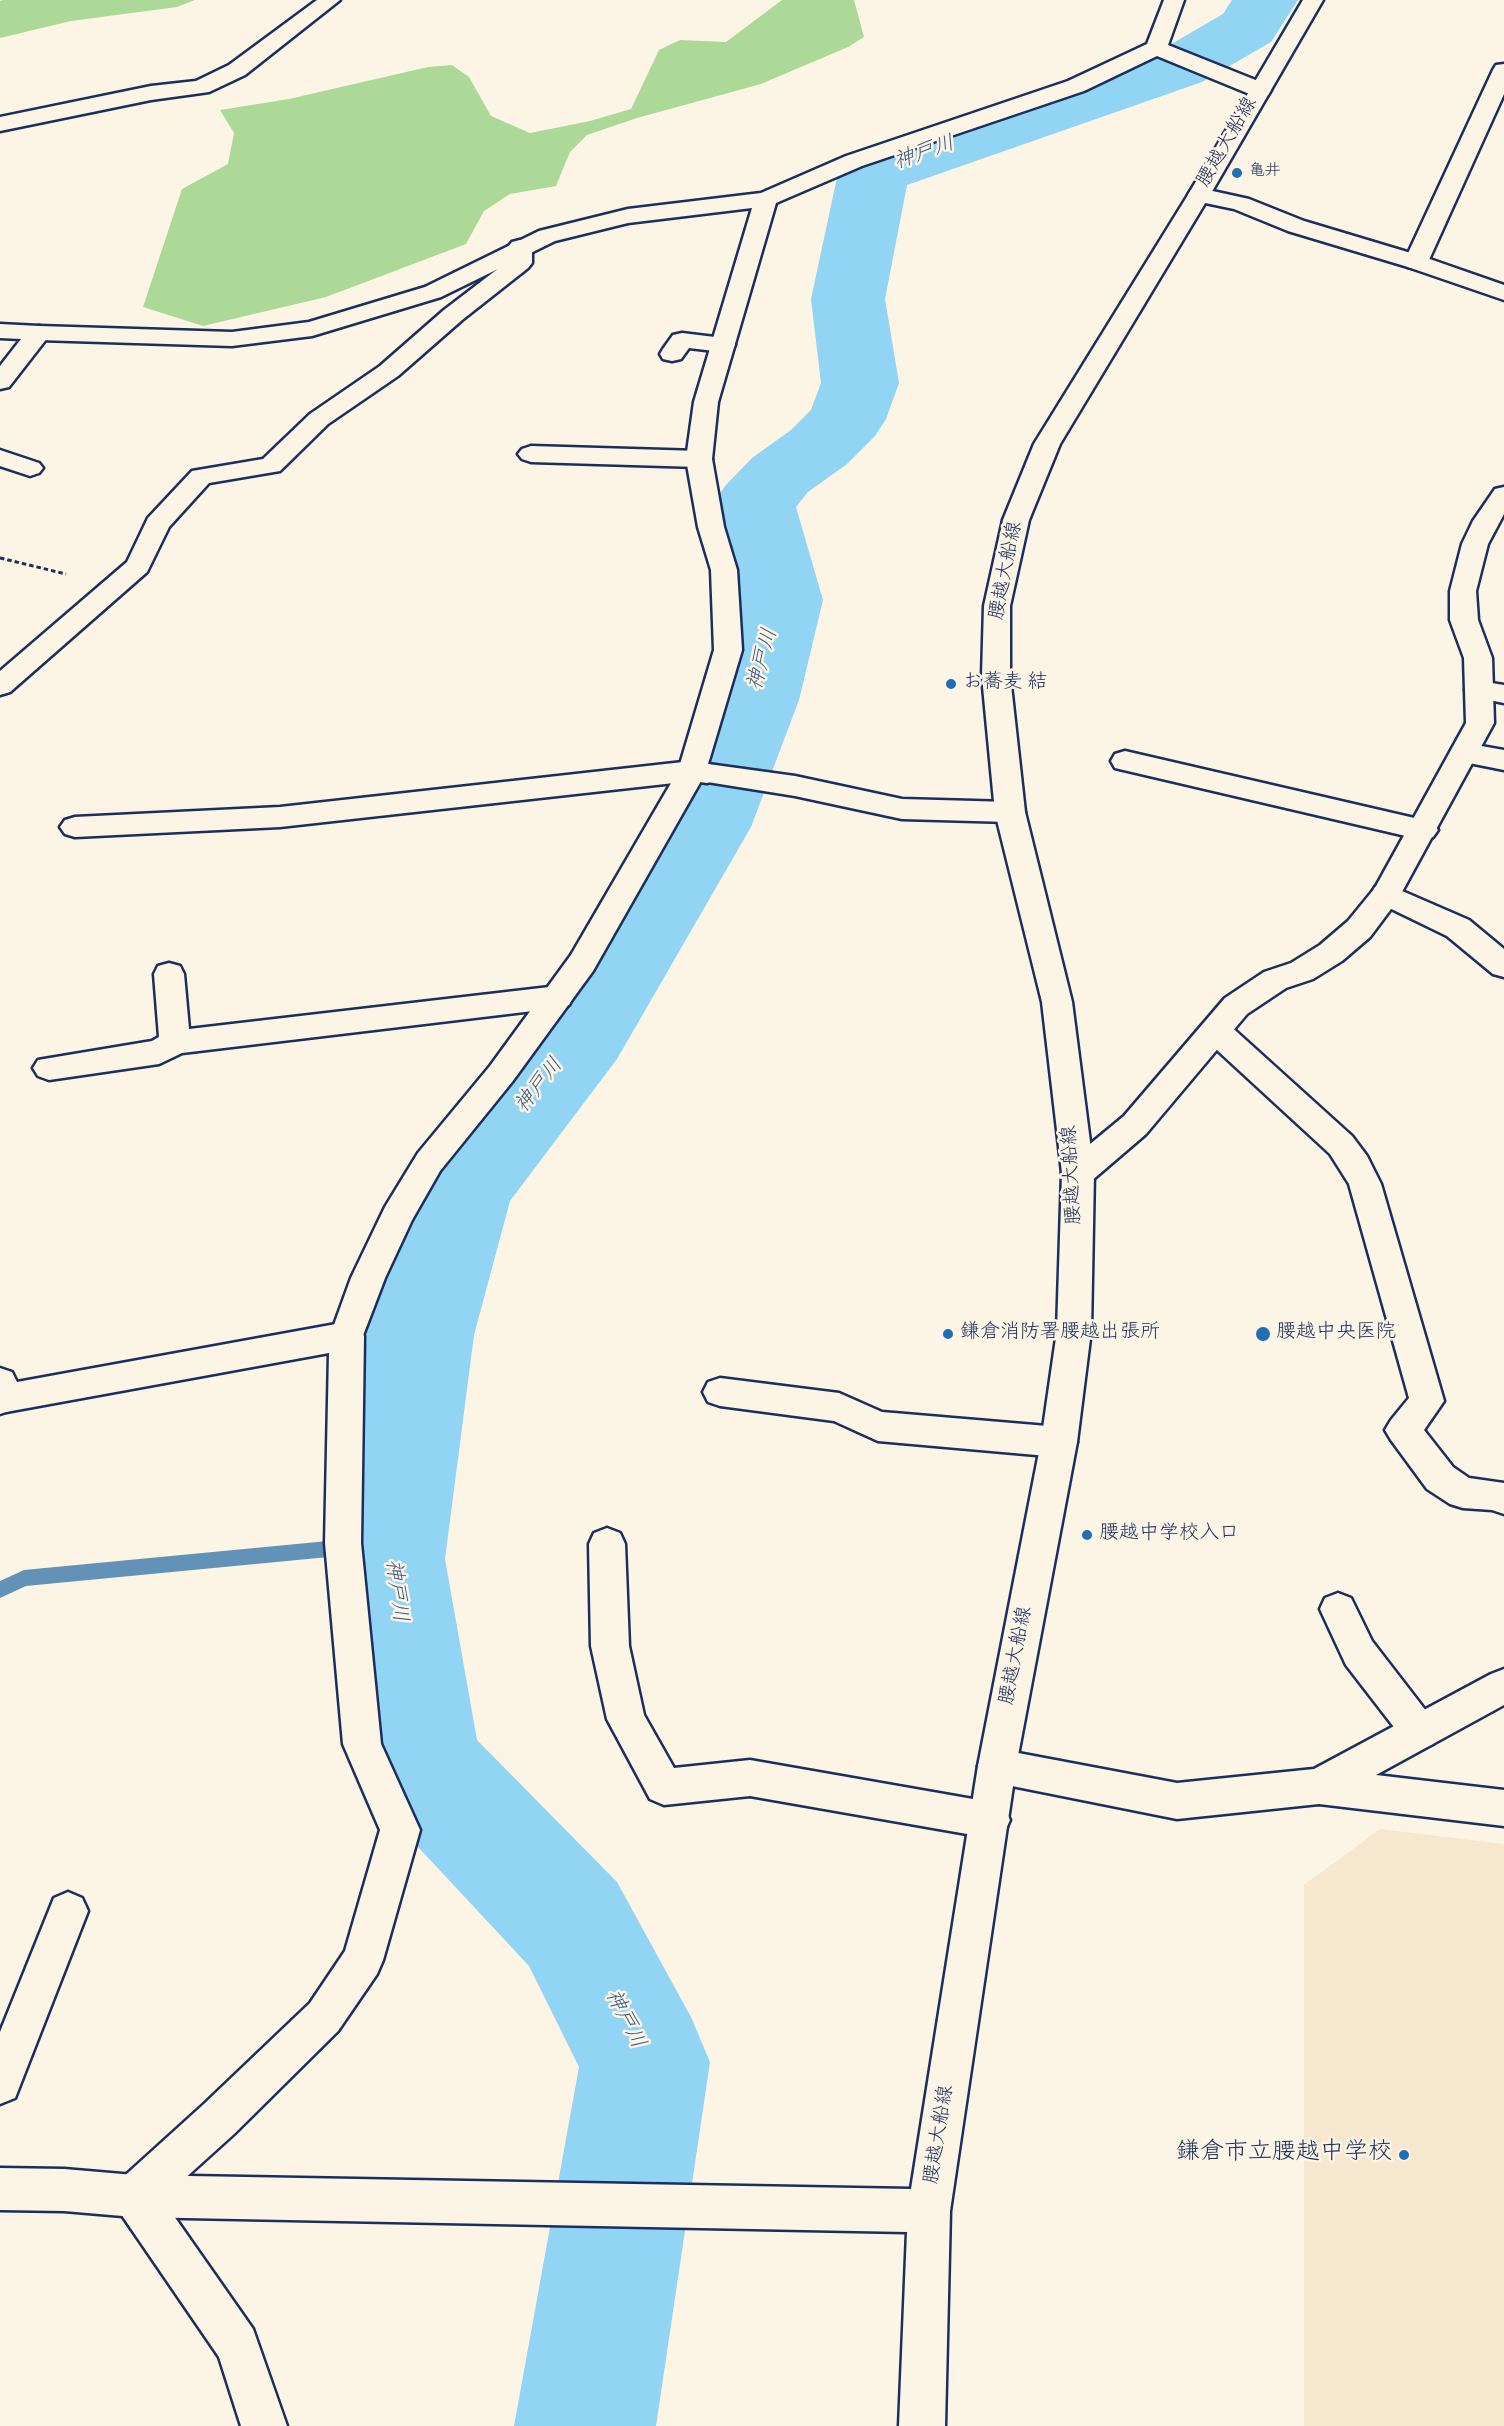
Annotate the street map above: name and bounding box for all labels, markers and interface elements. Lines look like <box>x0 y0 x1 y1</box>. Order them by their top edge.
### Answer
street label: 腰越大船線 <box>1194 94 1264 192</box>
water label: 神戸川 <box>891 133 959 177</box>
place label: 亀井 <box>1249 163 1281 183</box>
marker: 亀井 <box>1230 166 1244 180</box>
street label: 腰越大船線 <box>987 520 1029 622</box>
water label: 神戸川 <box>745 626 785 694</box>
place label: お蕎麦 結 <box>963 672 1048 696</box>
marker: お蕎麦 結 <box>944 677 958 691</box>
water label: 神戸川 <box>512 1054 570 1120</box>
street label: 腰越大船線 <box>1059 1124 1089 1226</box>
place label: 鎌倉消防署腰越出張所 <box>960 1322 1160 1346</box>
place label: 腰越中央医院 <box>1276 1322 1396 1346</box>
marker: 腰越中央医院 <box>1254 1325 1272 1343</box>
marker: 鎌倉消防署腰越出張所 <box>941 1327 955 1341</box>
place label: 腰越中学校入口 <box>1099 1523 1239 1547</box>
marker: 腰越中学校入口 <box>1080 1528 1094 1542</box>
water label: 神戸川 <box>378 1558 410 1624</box>
street label: 腰越大船線 <box>997 1605 1039 1707</box>
water label: 神戸川 <box>597 1986 649 2054</box>
street label: 腰越大船線 <box>921 2084 961 2186</box>
place label: 鎌倉市立腰越中学校 <box>1176 2141 1392 2169</box>
marker: 鎌倉市立腰越中学校 <box>1397 2148 1411 2162</box>

